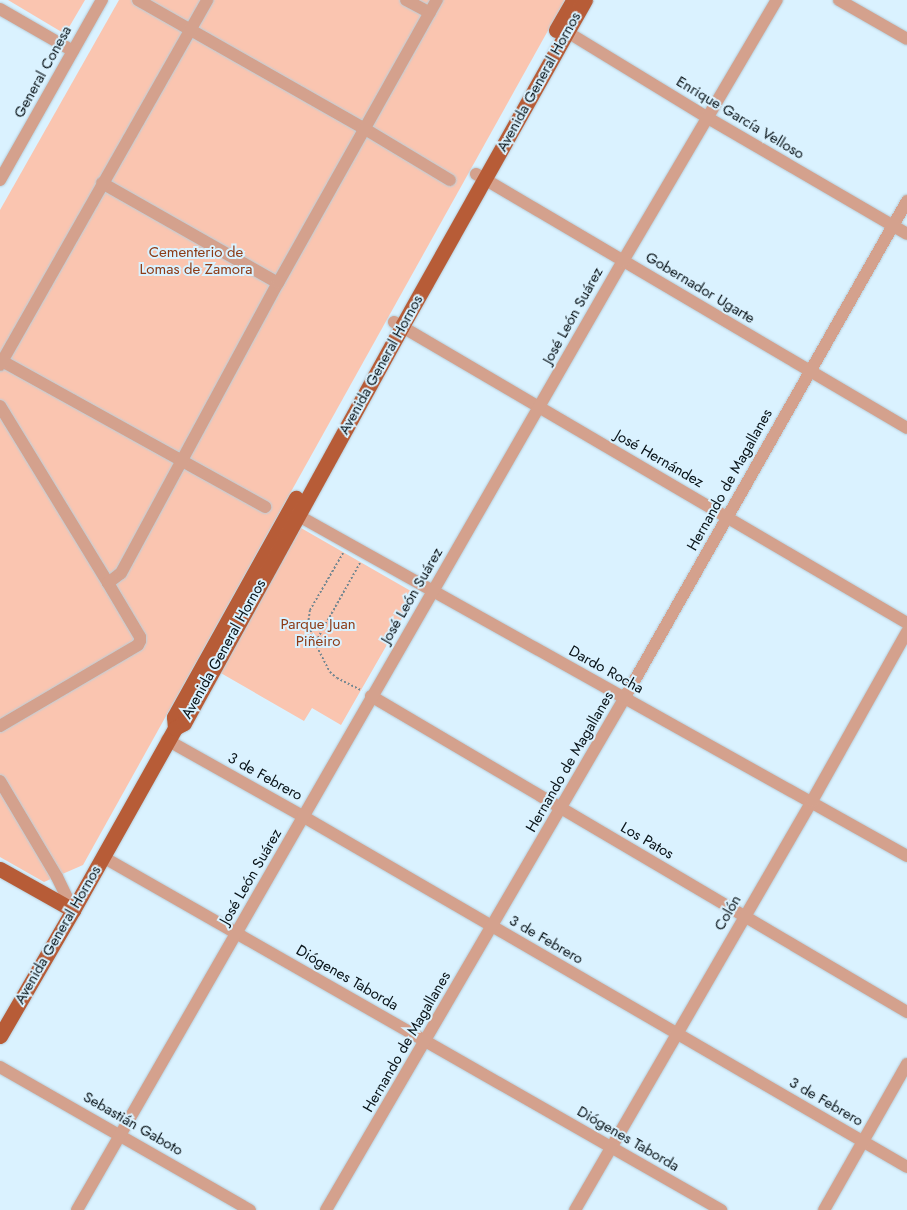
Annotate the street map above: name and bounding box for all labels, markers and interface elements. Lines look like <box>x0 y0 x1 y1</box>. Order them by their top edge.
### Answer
street label: Avenida General Hornos <box>493 9 585 155</box>
street label: General Conesa <box>10 23 76 121</box>
street label: Enrique García Velloso <box>673 73 807 163</box>
park label: Cementerio de Lomas de Zamora <box>140 243 252 278</box>
street label: Gobernador Ugarte <box>642 248 758 328</box>
street label: José León Suárez <box>539 264 607 368</box>
street label: Avenida General Hornos <box>335 292 427 438</box>
street label: Hernando de Magallanes <box>683 406 777 554</box>
street label: José Hernández <box>611 426 707 492</box>
street label: José León Suárez <box>377 545 447 647</box>
street label: Avenida General Hornos <box>178 576 270 722</box>
park label: Parque Juan Piñeiro <box>280 615 356 650</box>
street label: Dardo Rocha <box>565 642 647 698</box>
street label: Hernando de Magallanes <box>522 688 618 836</box>
street label: 3 de Febrero <box>225 749 305 805</box>
street label: Los Patos <box>617 819 677 863</box>
street label: José León Suárez <box>216 826 286 928</box>
street label: Avenida General Hornos <box>11 863 105 1007</box>
street label: Colón <box>711 892 745 934</box>
street label: 3 de Febrero <box>506 912 586 968</box>
street label: Diógenes Taborda <box>293 941 401 1015</box>
street label: Hernando de Magallanes <box>359 968 455 1116</box>
street label: 3 de Febrero <box>786 1074 866 1130</box>
street label: Sebastián Gaboto <box>80 1088 186 1160</box>
street label: Diógenes Taborda <box>574 1102 682 1176</box>

